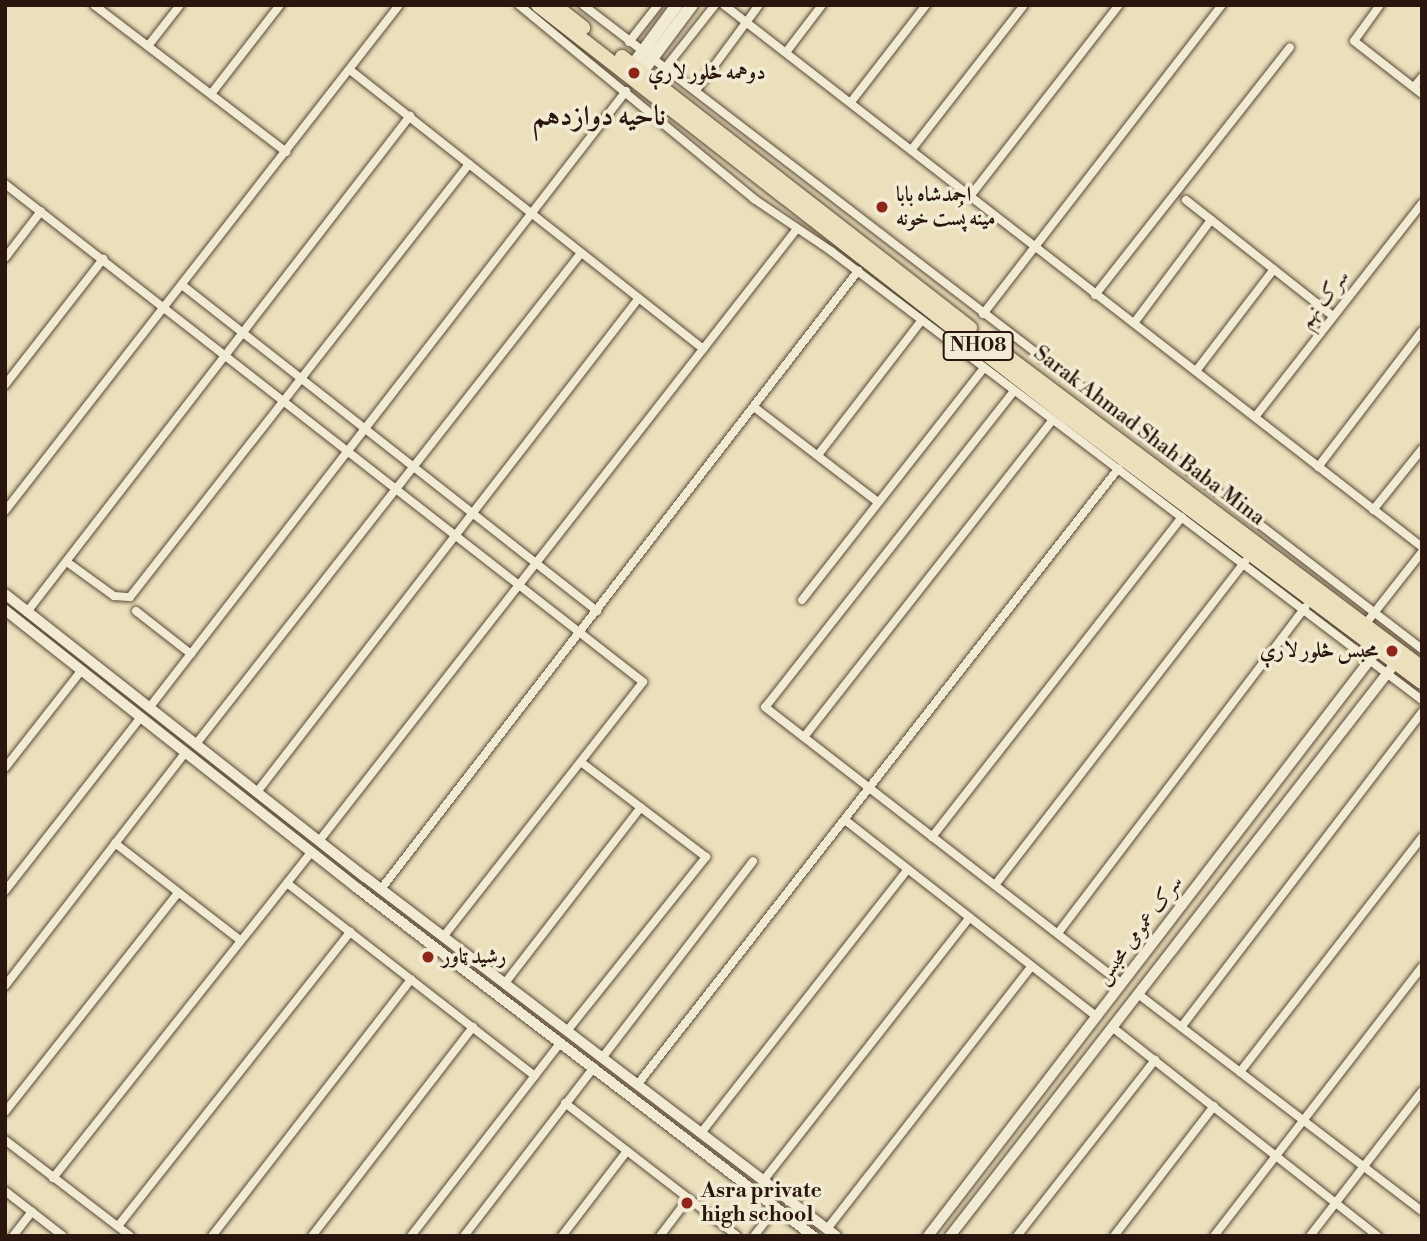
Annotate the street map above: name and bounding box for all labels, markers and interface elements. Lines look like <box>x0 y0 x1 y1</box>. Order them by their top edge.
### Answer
place label: دوهمه څلور لارې <box>648 60 766 86</box>
marker: دوهمه څلور لارې <box>626 65 642 81</box>
district label: ناحیه دوازدهم <box>533 100 665 134</box>
place label: احمدشاه بابا مینه پُست خونه <box>896 182 996 232</box>
marker: احمدشاه بابا مینه پُست خونه <box>874 199 890 215</box>
street label: سرک نهم <box>1293 265 1355 333</box>
road number: NH08 <box>941 330 1015 362</box>
street label: Sarak Ahmad Shah Baba Mina <box>1029 341 1269 531</box>
place label: محبس څلور لارې <box>1260 638 1378 664</box>
marker: محبس څلور لارې <box>1384 643 1400 659</box>
street label: سرک عمومی محبس <box>1090 870 1188 990</box>
place label: رشید ټاور <box>442 944 506 970</box>
marker: رشید ټاور <box>420 949 436 965</box>
place label: Asra private high school <box>701 1178 822 1228</box>
marker: Asra private high school <box>679 1195 695 1211</box>

